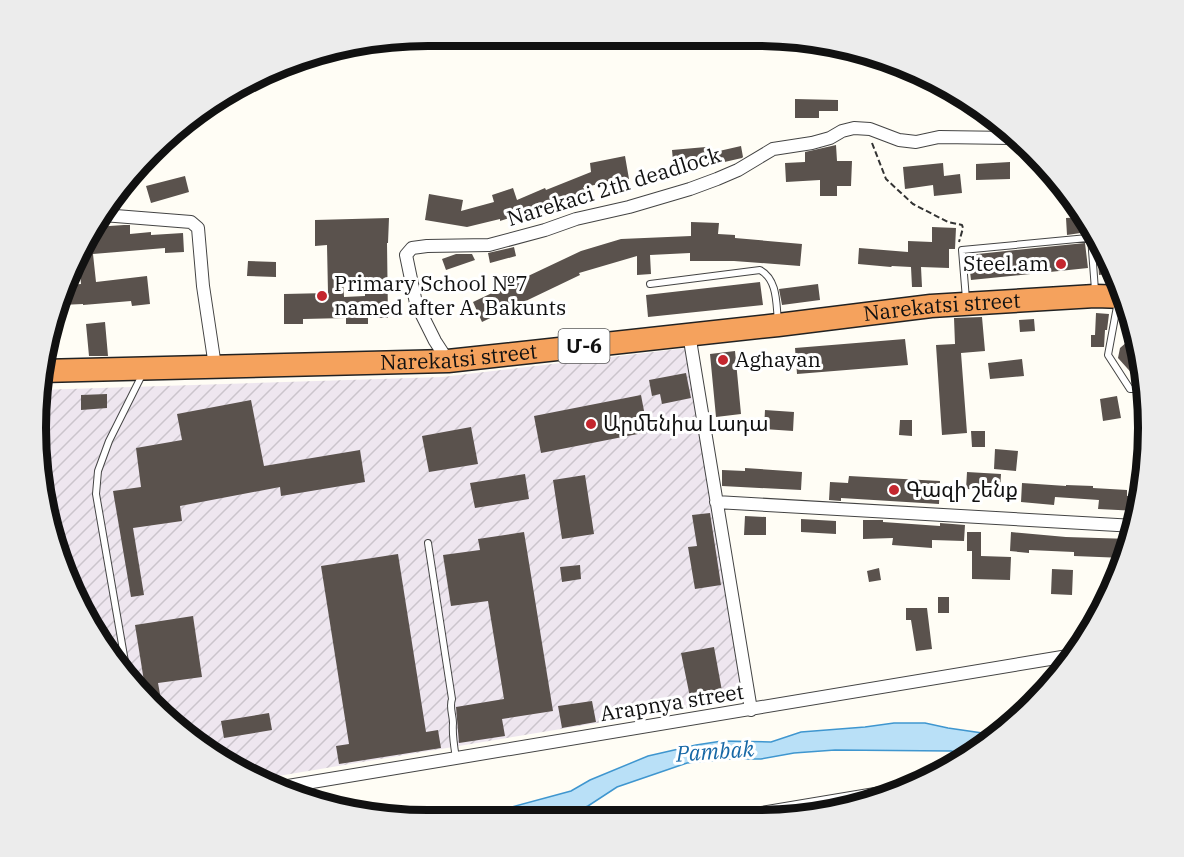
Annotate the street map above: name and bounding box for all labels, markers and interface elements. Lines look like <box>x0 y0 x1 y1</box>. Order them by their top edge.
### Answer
street label: Narekaci 2th deadlock <box>503 140 725 232</box>
place label: Steel.am <box>963 249 1049 277</box>
marker: Steel.am <box>1054 257 1068 271</box>
place label: Primary School №7 named after A. Bakunts <box>334 269 566 321</box>
street label: Narekatsi street <box>862 286 1021 327</box>
marker: Primary School №7 named after A. Bakunts <box>315 289 329 303</box>
road number: Մ-6 <box>558 329 610 363</box>
street label: Narekatsi street <box>380 336 539 376</box>
place label: Aghayan <box>735 345 821 373</box>
marker: Aghayan <box>716 353 730 367</box>
place label: Արմենիա Լադա <box>603 409 769 437</box>
marker: Արմենիա Լադա <box>584 417 598 431</box>
place label: Գազի շենք <box>906 475 1018 503</box>
marker: Գազի շենք <box>887 483 901 497</box>
street label: Arapnya street <box>598 677 746 727</box>
water label: Pambak <box>674 733 755 768</box>

